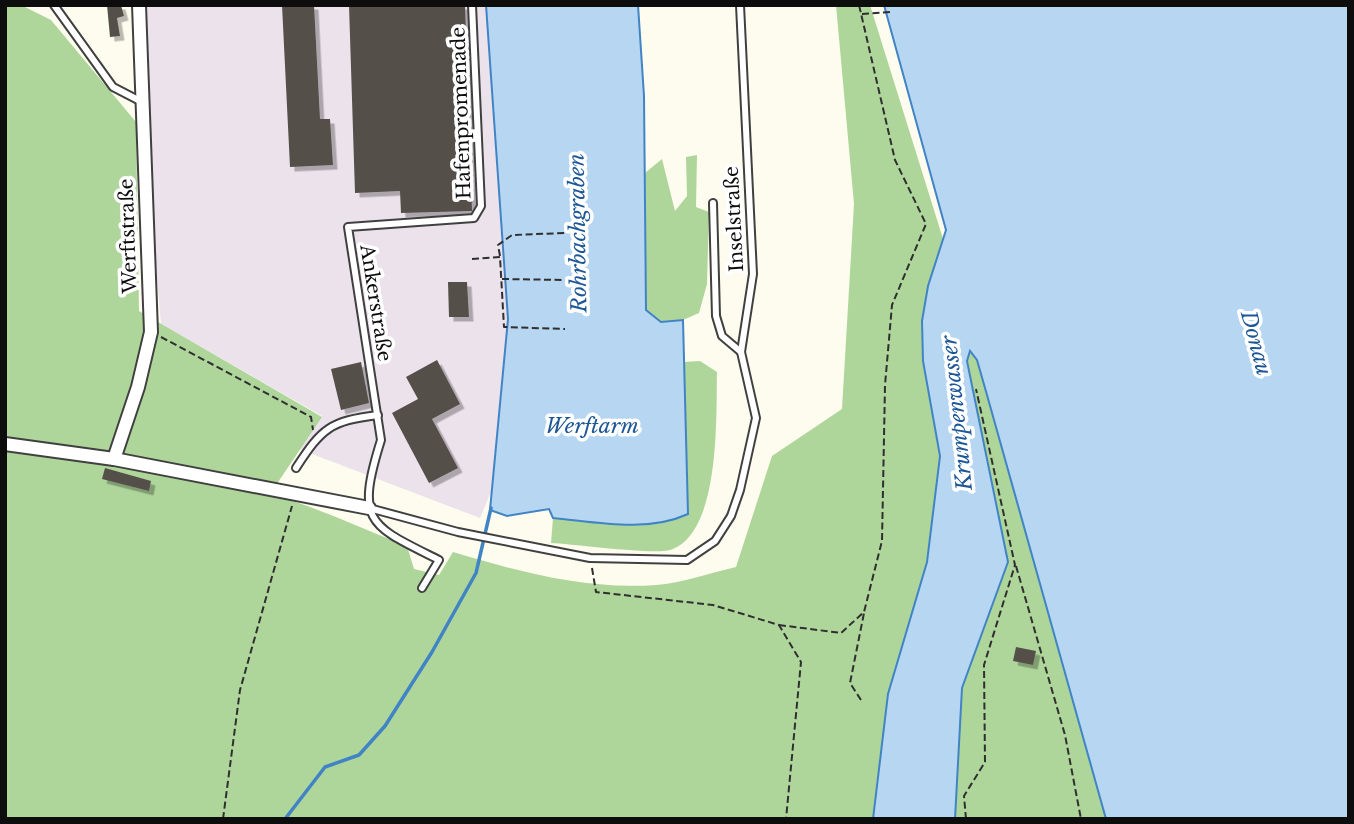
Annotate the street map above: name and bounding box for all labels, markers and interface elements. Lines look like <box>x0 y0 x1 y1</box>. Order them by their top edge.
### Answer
street label: Hafenpromenade <box>446 26 476 200</box>
water label: Rohrbachgraben <box>564 153 592 314</box>
street label: Inselstraße <box>720 166 748 272</box>
street label: Werftstraße <box>114 178 142 295</box>
street label: Ankerstraße <box>355 242 397 363</box>
water label: Donau <box>1235 307 1277 378</box>
water label: Krumpenwasser <box>936 333 978 493</box>
water label: Werftarm <box>545 413 639 439</box>

